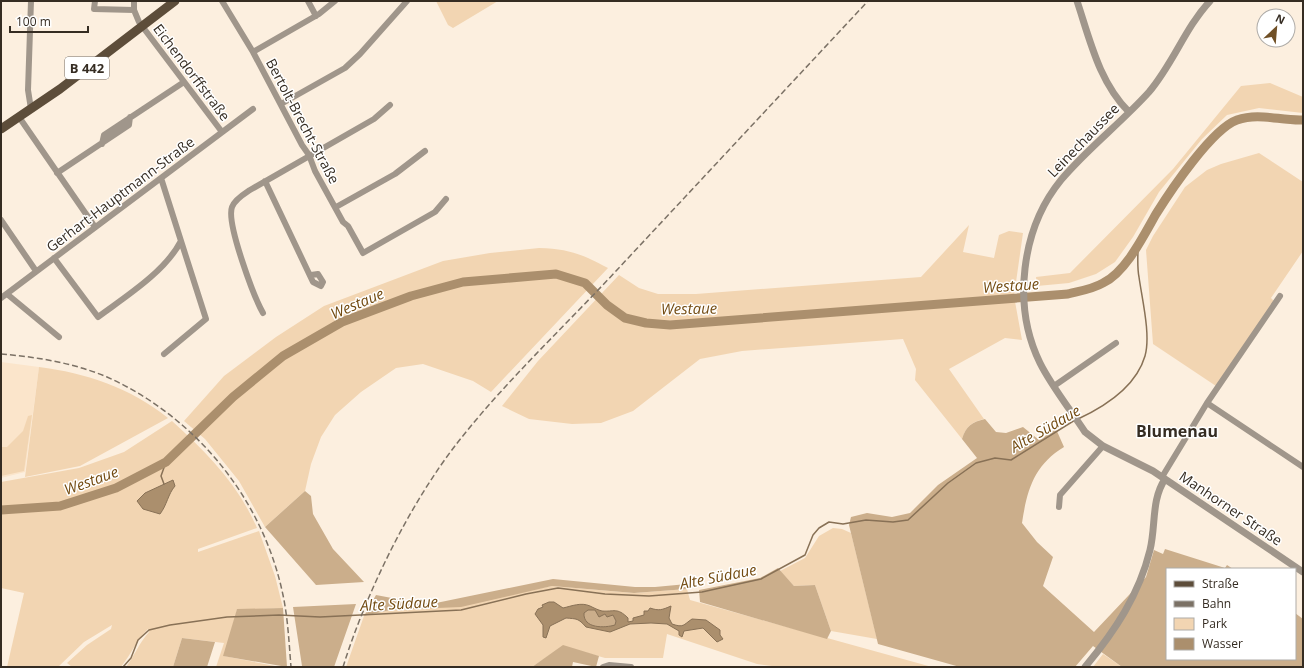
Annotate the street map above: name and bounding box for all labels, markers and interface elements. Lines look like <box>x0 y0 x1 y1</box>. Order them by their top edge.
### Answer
scale bar <box>10 8 88 34</box>
north arrow <box>1256 8 1296 48</box>
text: N <box>1273 10 1288 27</box>
text: 100 m <box>16 13 51 30</box>
street label: Eichendorffstraße <box>149 20 235 125</box>
street label: Bertolt-Brecht-Straße <box>262 55 344 187</box>
road number: B 442 <box>65 57 109 79</box>
street label: Leinechaussee <box>1043 99 1123 181</box>
street label: Gerhart-Hauptmann-Straße <box>42 132 198 256</box>
water label: Westaue <box>982 273 1040 297</box>
water label: Westaue <box>327 283 387 323</box>
water label: Westaue <box>661 298 718 318</box>
water label: Alte Südaue <box>1005 400 1084 457</box>
district label: Blumenau <box>1136 420 1218 442</box>
water label: Westaue <box>61 461 121 499</box>
street label: Manhorner Straße <box>1176 467 1286 550</box>
water label: Alte Südaue <box>677 559 759 593</box>
legend <box>1166 568 1296 660</box>
text: Straße <box>1202 575 1239 592</box>
water label: Alte Südaue <box>359 591 439 615</box>
text: Bahn <box>1202 595 1231 612</box>
text: Park <box>1202 615 1228 632</box>
text: Wasser <box>1202 635 1243 652</box>

